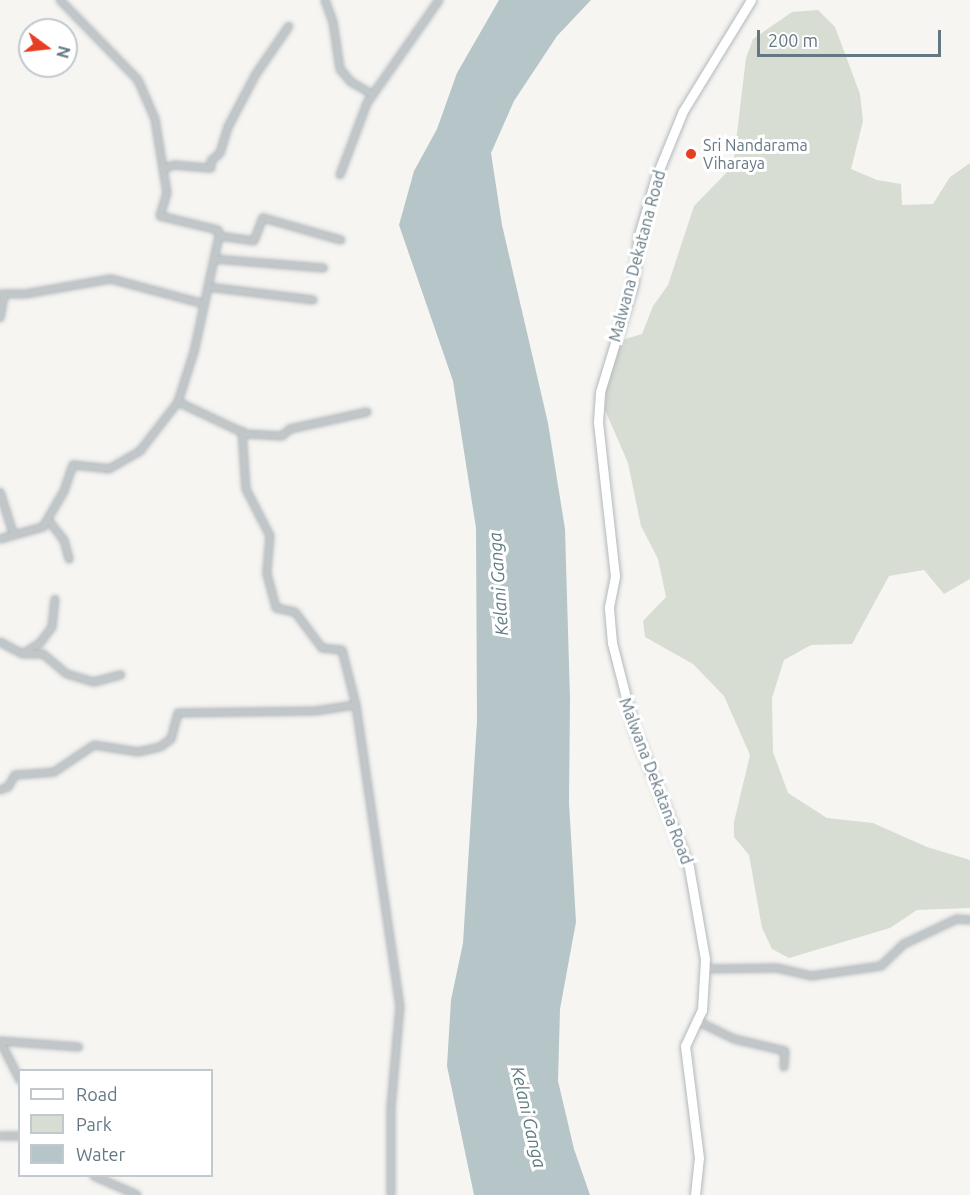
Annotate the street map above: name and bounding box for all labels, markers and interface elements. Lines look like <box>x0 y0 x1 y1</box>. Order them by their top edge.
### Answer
north arrow <box>18 18 78 78</box>
scale bar <box>760 18 944 56</box>
text: 200 m <box>768 30 818 50</box>
text: N <box>53 44 74 60</box>
place label: Sri Nandarama Viharaya <box>703 135 808 173</box>
marker: Sri Nandarama Viharaya <box>684 147 698 161</box>
street label: Malwana Dekatana Road <box>605 168 669 344</box>
water label: Kelani Ganga <box>484 531 512 637</box>
street label: Malwana Dekatana Road <box>615 695 697 867</box>
water label: Kelani Ganga <box>507 1064 551 1170</box>
legend <box>18 1069 213 1177</box>
text: Road <box>76 1084 118 1104</box>
text: Park <box>76 1114 112 1134</box>
text: Water <box>76 1144 125 1164</box>

